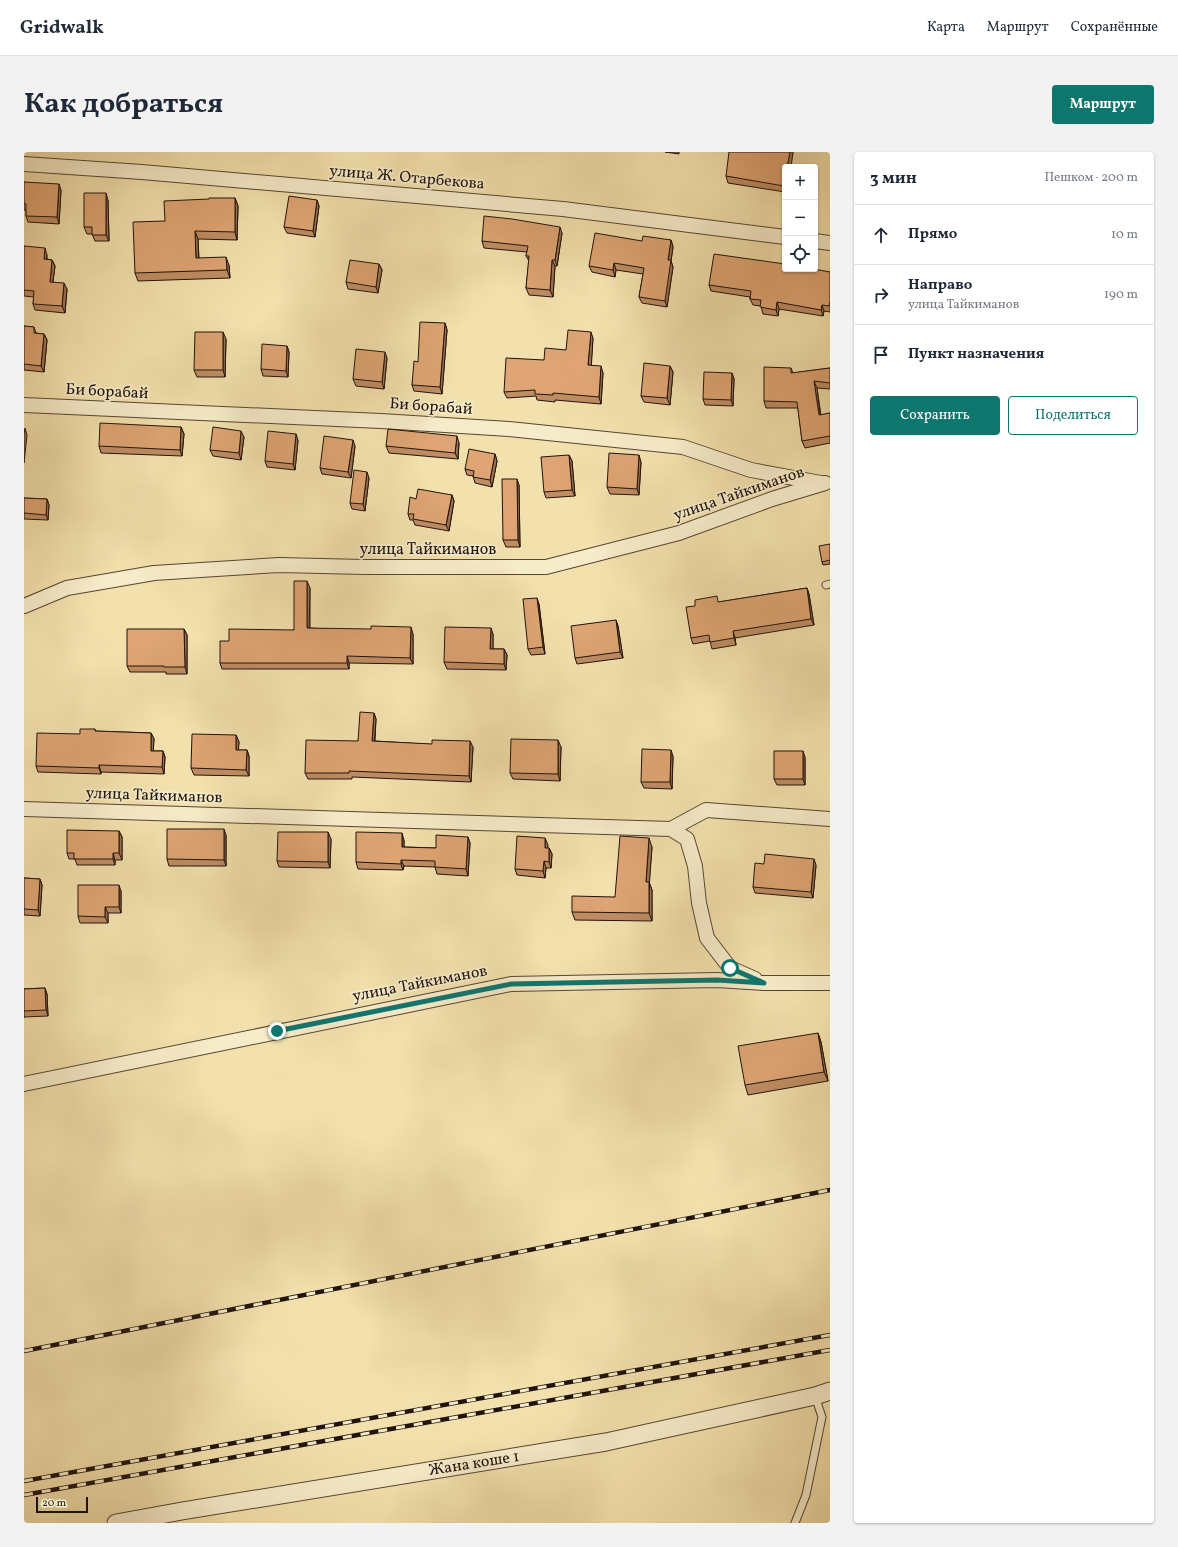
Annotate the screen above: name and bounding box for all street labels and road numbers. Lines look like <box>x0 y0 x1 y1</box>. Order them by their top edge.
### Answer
street label: улица Ж. Отарбекова <box>329 160 486 196</box>
street label: Би борабай <box>65 379 149 405</box>
street label: Би борабай <box>389 393 473 421</box>
street label: улица Тайкиманов <box>671 461 807 527</box>
street label: улица Тайкиманов <box>360 539 496 561</box>
street label: улица Тайкиманов <box>85 783 223 809</box>
street label: улица Тайкиманов <box>351 960 489 1008</box>
street label: Жана коше 1 <box>427 1446 521 1482</box>

